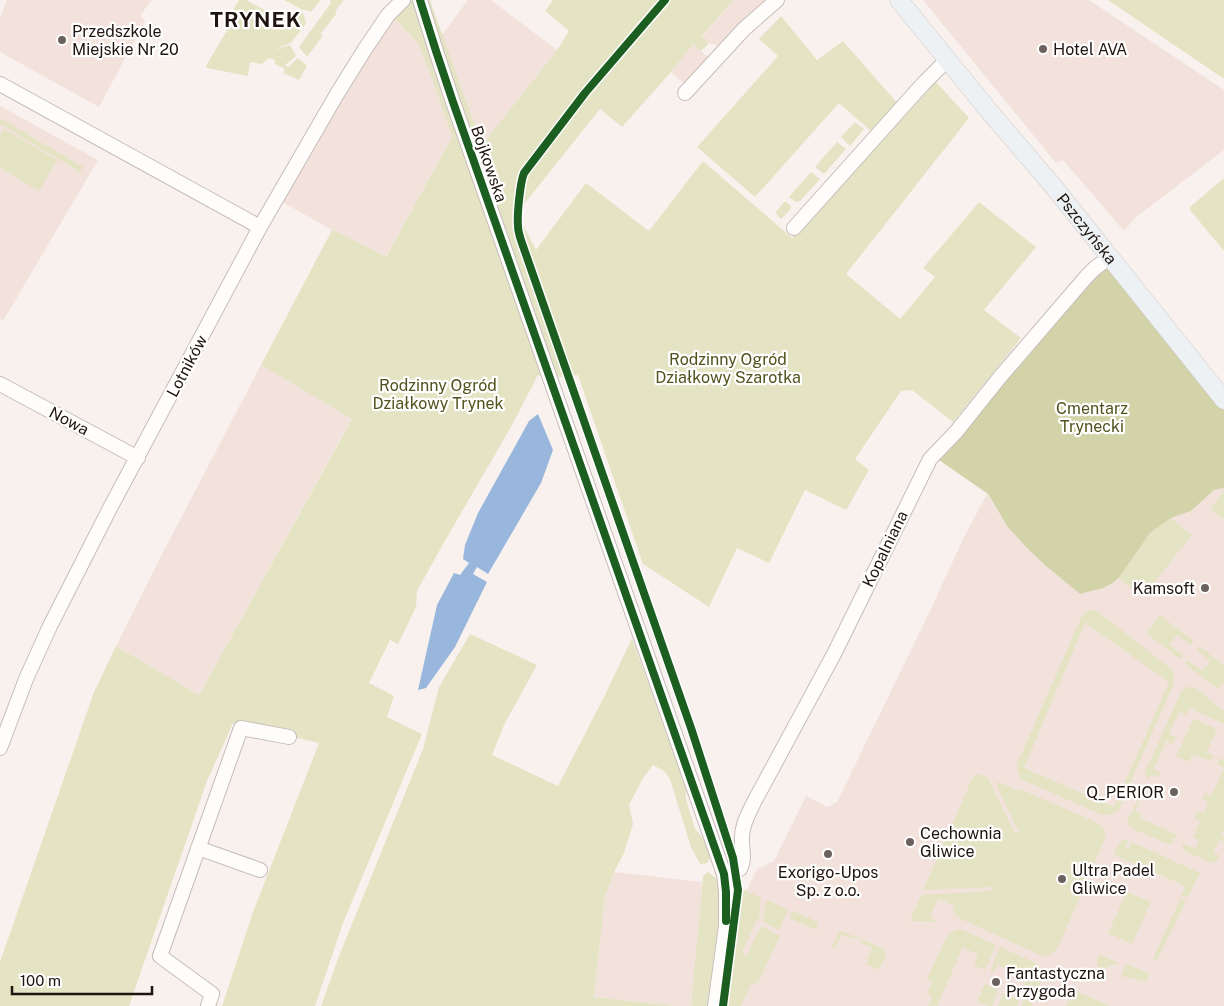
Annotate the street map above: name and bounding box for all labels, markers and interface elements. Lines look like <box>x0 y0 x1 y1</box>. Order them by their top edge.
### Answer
district label: TRYNEK <box>210 7 302 32</box>
place label: Przedszkole Miejskie Nr 20 <box>72 22 179 59</box>
marker: Przedszkole Miejskie Nr 20 <box>56 34 68 46</box>
place label: Hotel AVA <box>1053 40 1127 59</box>
marker: Hotel AVA <box>1037 43 1049 55</box>
street label: Bojkowska <box>467 123 511 205</box>
street label: Pszczyńska <box>1053 189 1121 268</box>
street label: Lotników <box>163 331 211 400</box>
park label: Rodzinny Ogród Działkowy Szarotka <box>655 350 801 387</box>
park label: Rodzinny Ogród Działkowy Trynek <box>372 376 504 413</box>
park label: Cmentarz Trynecki <box>1056 399 1128 436</box>
street label: Nowa <box>46 403 92 439</box>
street label: Kopalniana <box>858 508 912 590</box>
place label: Kamsoft <box>1133 579 1195 598</box>
marker: Kamsoft <box>1199 582 1211 594</box>
place label: Q_PERIOR <box>1086 783 1164 802</box>
marker: Q_PERIOR <box>1168 786 1180 798</box>
place label: Cechownia Gliwice <box>920 824 1001 861</box>
marker: Cechownia Gliwice <box>904 836 916 848</box>
marker: Exorigo-Upos Sp. z o.o. <box>822 848 834 860</box>
place label: Ultra Padel Gliwice <box>1072 861 1155 898</box>
place label: Exorigo-Upos Sp. z o.o. <box>778 863 878 900</box>
marker: Ultra Padel Gliwice <box>1056 873 1068 885</box>
scale bar <box>12 964 152 996</box>
place label: Fantastyczna Przygoda <box>1006 964 1105 1001</box>
text: 100 m <box>20 972 61 989</box>
marker: Fantastyczna Przygoda <box>990 976 1002 988</box>

